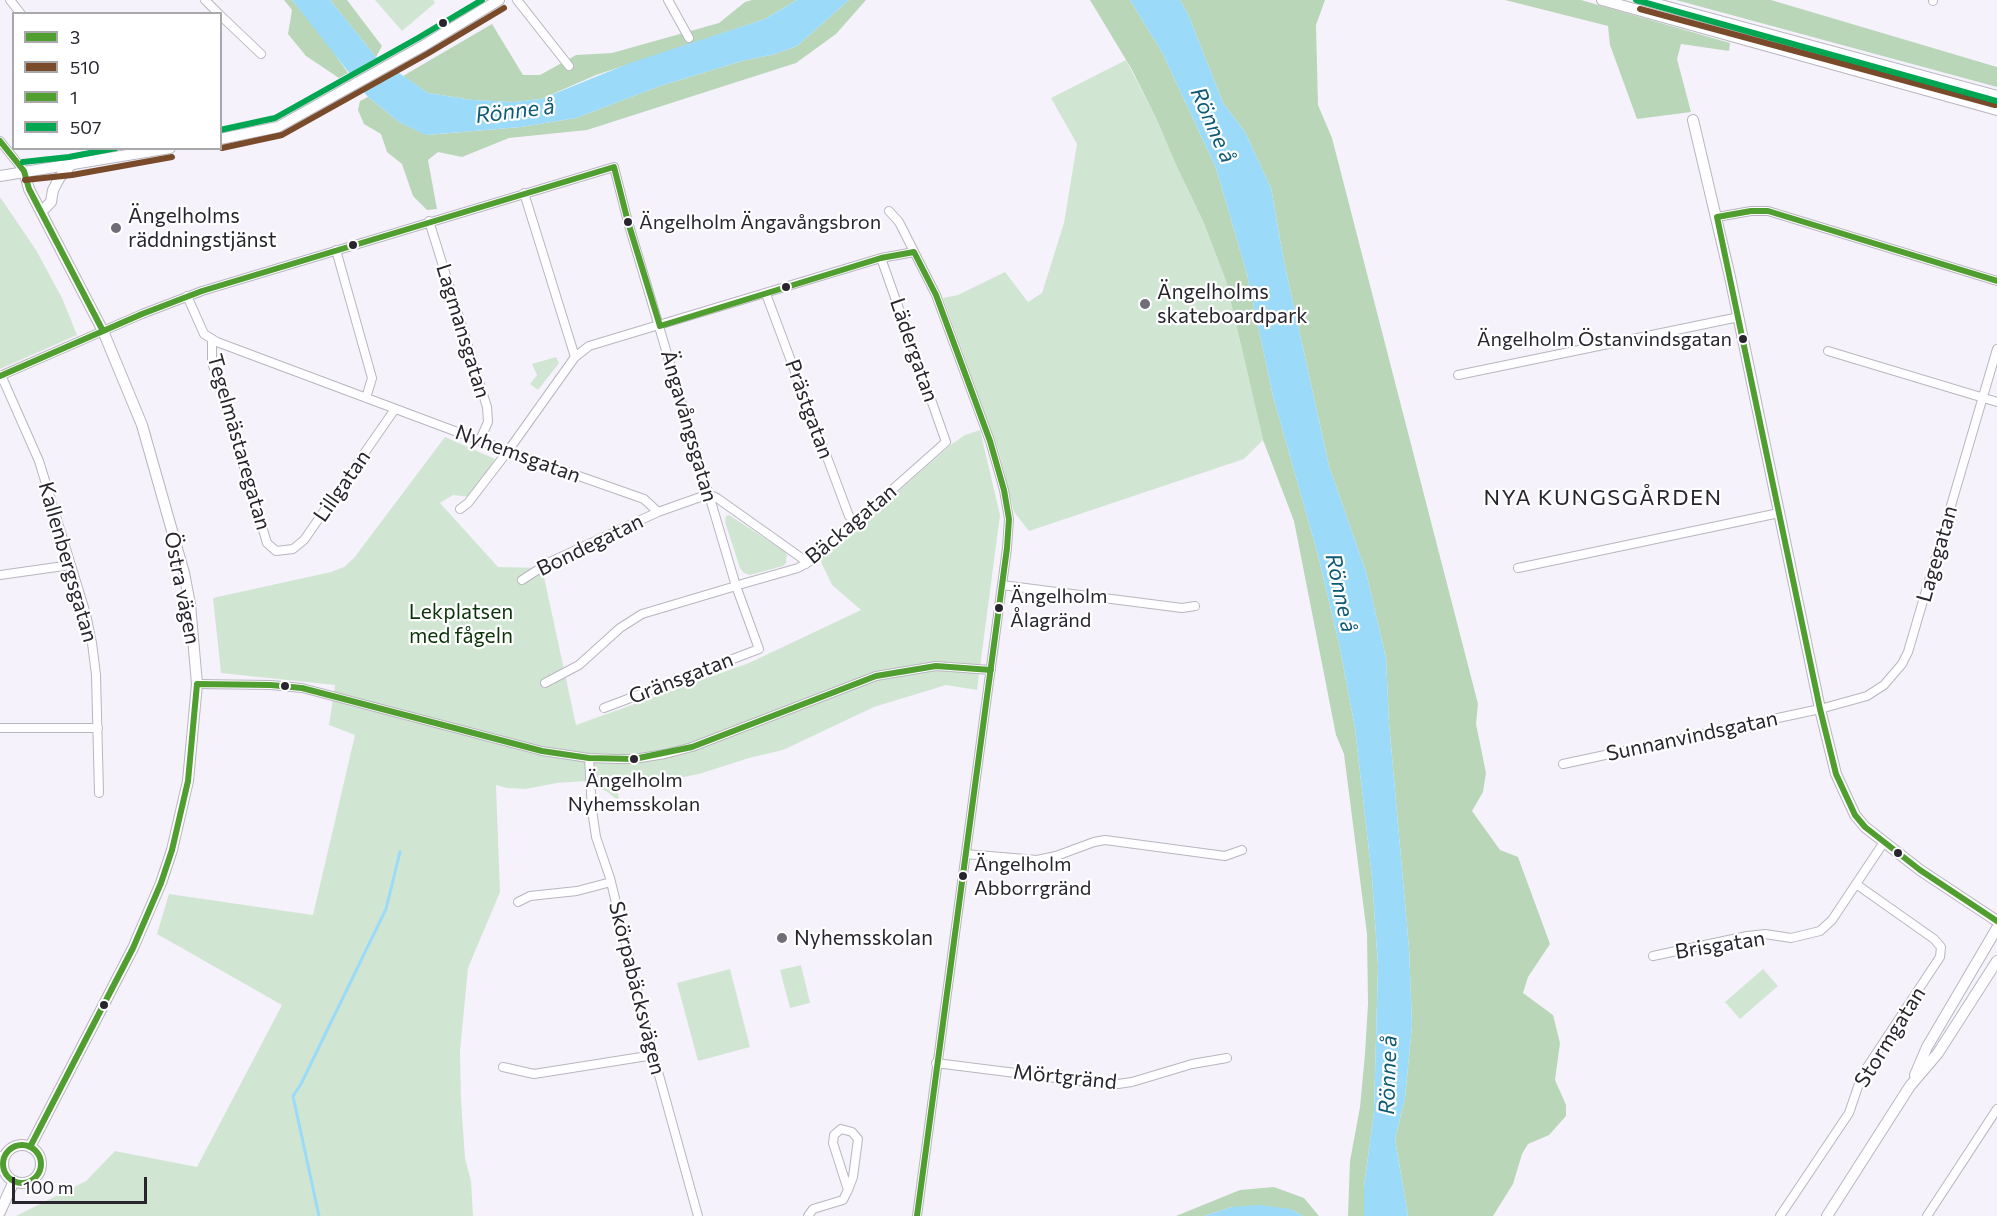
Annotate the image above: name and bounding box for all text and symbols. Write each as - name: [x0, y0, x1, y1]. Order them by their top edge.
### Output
- legend: [12, 12, 222, 150]
- unlabelled marker: [437, 17, 449, 29]
- text: 3: [70, 26, 80, 48]
- text: 510: [70, 56, 100, 78]
- water label: Rönne å: [1185, 83, 1241, 167]
- text: 1: [70, 86, 78, 108]
- water label: Rönne å: [474, 93, 556, 129]
- text: 507: [70, 116, 102, 138]
- place label: Ängelholms räddningstjänst: [128, 203, 277, 253]
- place label: Ängelholm Ängavångsbron: [639, 210, 881, 234]
- marker: Ängelholm Ängavångsbron: [622, 216, 634, 228]
- marker: Ängelholms räddningstjänst: [109, 221, 123, 235]
- unlabelled marker: [347, 239, 359, 251]
- street label: Lagmansgatan: [431, 261, 495, 401]
- place label: Ängelholms skateboardpark: [1157, 279, 1308, 329]
- unlabelled marker: [780, 281, 792, 293]
- street label: Lädergatan: [884, 295, 944, 405]
- marker: Ängelholms skateboardpark: [1138, 297, 1152, 311]
- place label: Ängelholm Östanvindsgatan: [1477, 327, 1732, 351]
- marker: Ängelholm Östanvindsgatan: [1737, 333, 1749, 345]
- street label: Ängavångsgatan: [655, 347, 723, 505]
- street label: Tegelmästaregatan: [202, 351, 276, 533]
- street label: Prästgatan: [779, 356, 839, 462]
- street label: Nyhemsgatan: [452, 420, 584, 488]
- street label: Lillgatan: [308, 445, 376, 527]
- street label: Kallenbergsgatan: [33, 479, 103, 645]
- street label: Bäckagatan: [800, 479, 902, 569]
- district label: NYA KUNGSGÅRDEN: [1483, 485, 1723, 511]
- street label: Lagegatan: [1911, 503, 1963, 605]
- street label: Bondegatan: [533, 508, 647, 582]
- street label: Östra vägen: [159, 530, 205, 646]
- water label: Rönne å: [1320, 551, 1362, 635]
- place label: Ängelholm Ålagränd: [1010, 584, 1107, 631]
- park label: Lekplatsen med fågeln: [409, 599, 513, 649]
- marker: Ängelholm Ålagränd: [993, 602, 1005, 614]
- street label: Gränsgatan: [625, 647, 737, 709]
- unlabelled marker: [279, 680, 291, 692]
- street label: Sunnanvindsgatan: [1604, 706, 1780, 766]
- marker: Ängelholm Nyhemsskolan: [628, 753, 640, 765]
- place label: Ängelholm Nyhemsskolan: [568, 768, 700, 815]
- unlabelled marker: [1892, 847, 1904, 859]
- place label: Ängelholm Abborrgränd: [974, 852, 1091, 899]
- marker: Ängelholm Abborrgränd: [957, 870, 969, 882]
- street label: Skörpabäcksvägen: [603, 899, 671, 1077]
- place label: Nyhemsskolan: [794, 925, 933, 951]
- street label: Brisgatan: [1673, 925, 1767, 965]
- marker: Nyhemsskolan: [775, 931, 789, 945]
- street label: Stormgatan: [1849, 982, 1931, 1092]
- unlabelled marker: [98, 999, 110, 1011]
- water label: Rönne å: [1373, 1035, 1403, 1115]
- street label: Mörtgränd: [1012, 1059, 1118, 1095]
- scale bar: [15, 1165, 150, 1203]
- text: 100 m: [23, 1176, 73, 1198]

